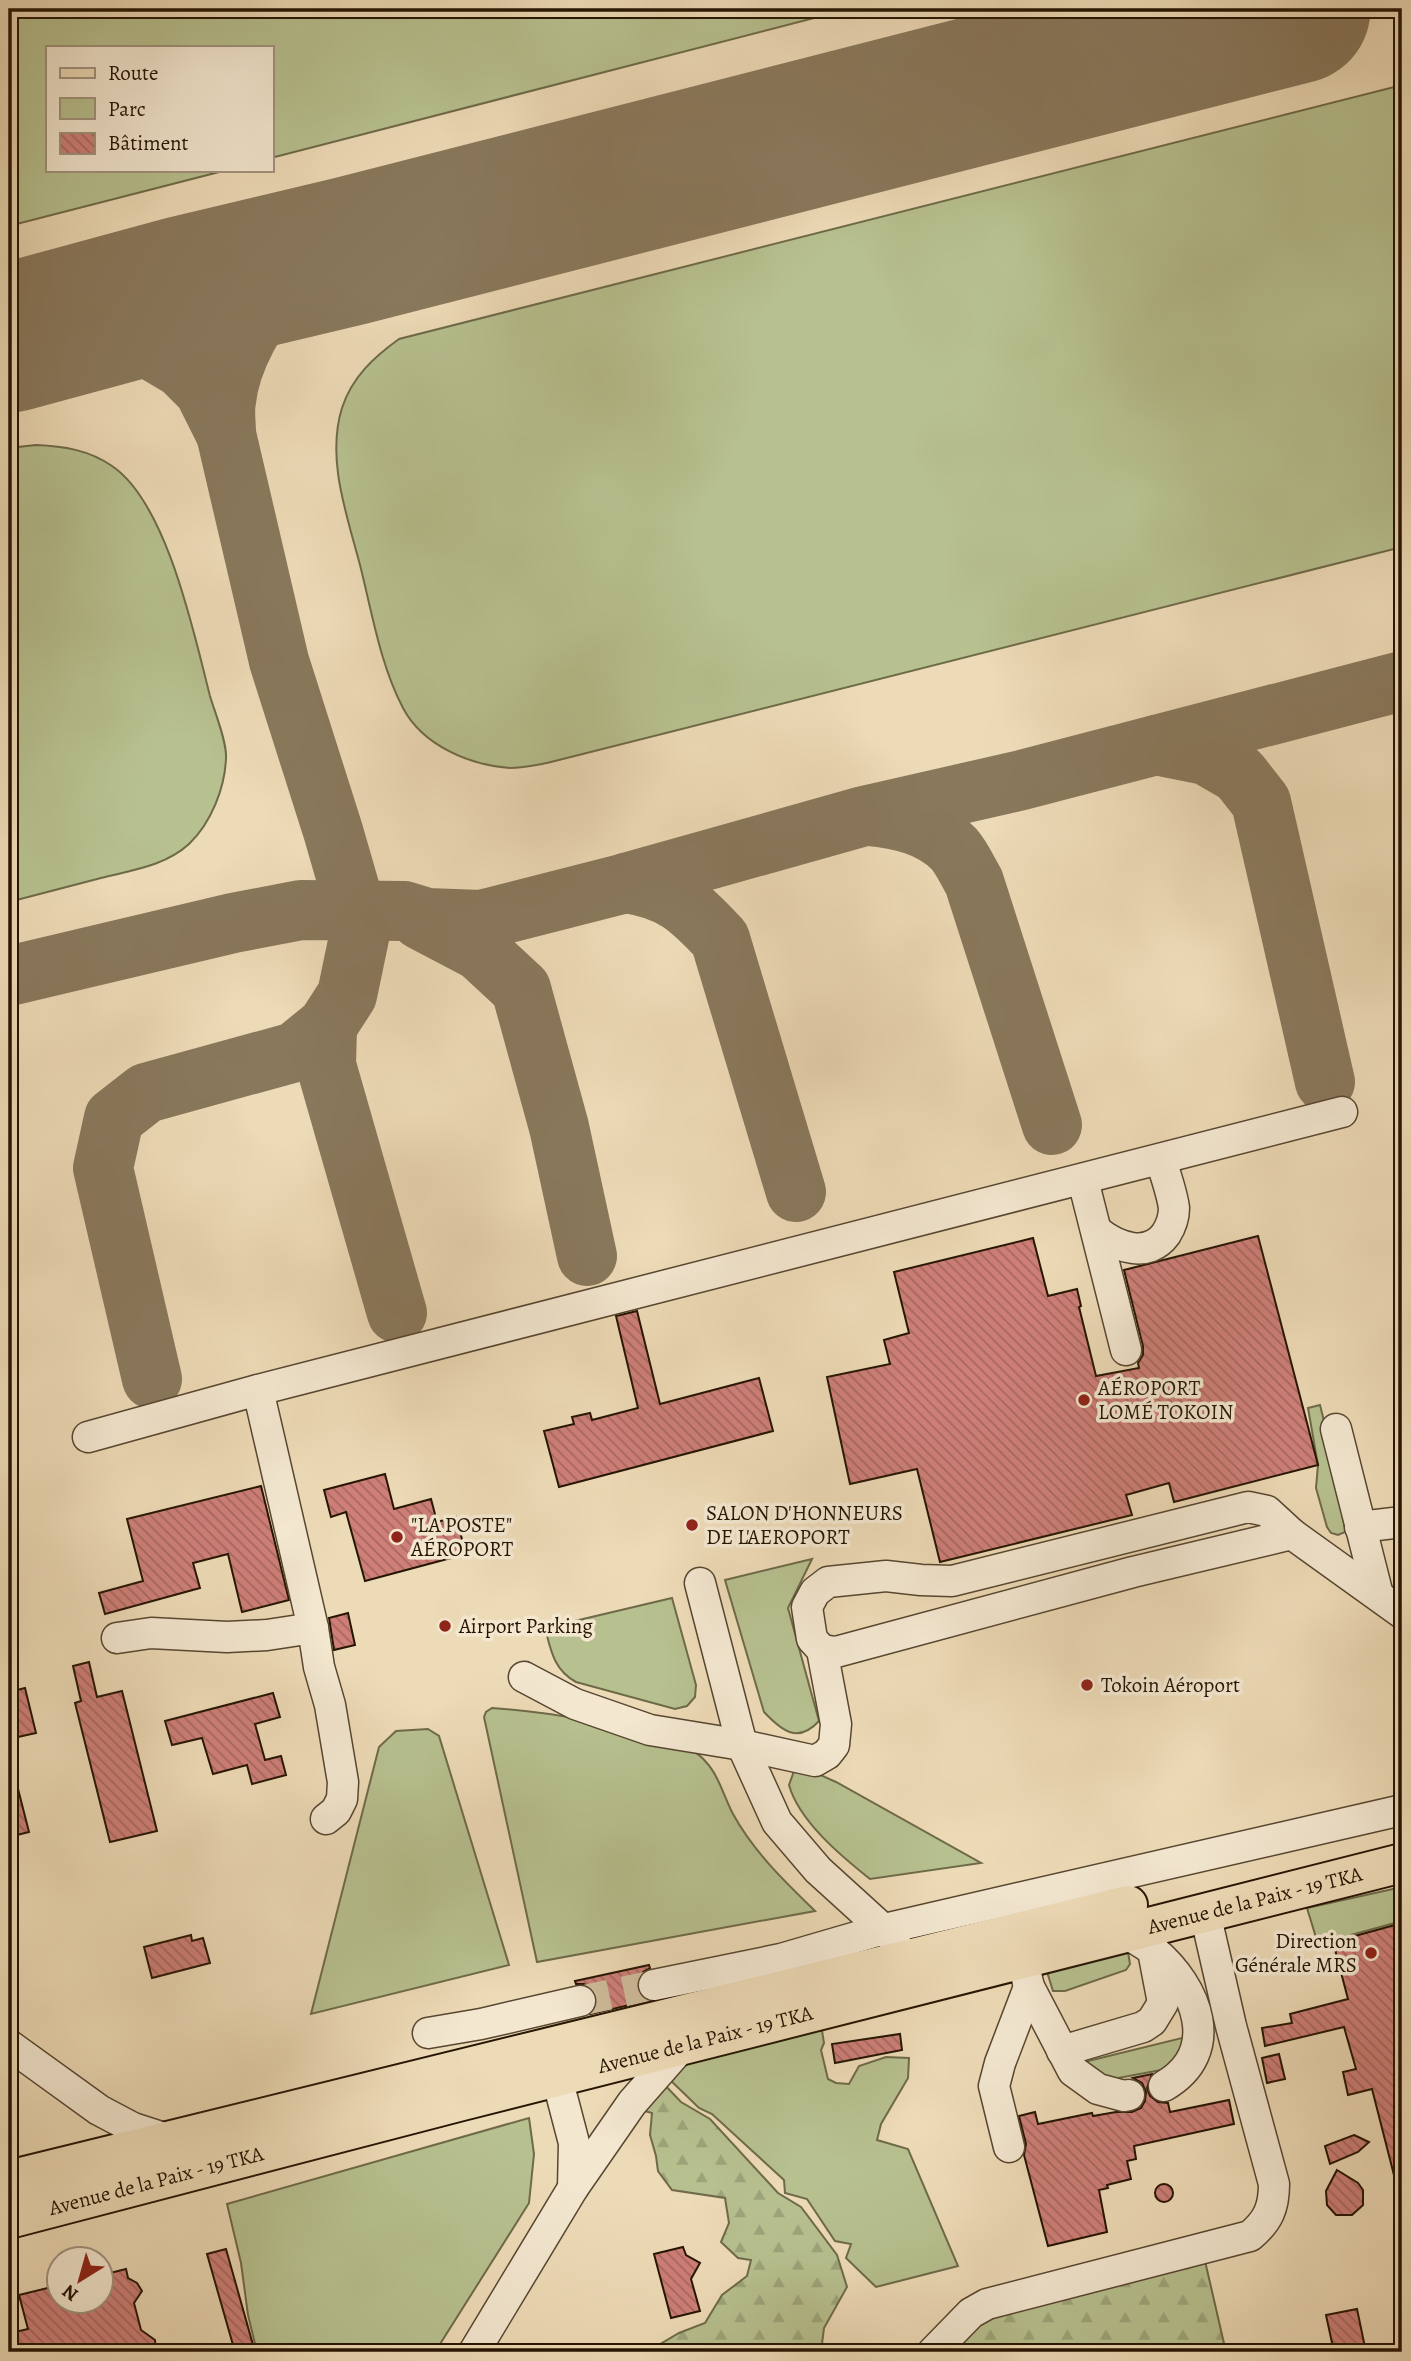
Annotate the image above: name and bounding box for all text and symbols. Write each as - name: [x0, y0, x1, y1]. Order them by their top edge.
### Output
- legend: [46, 46, 273, 172]
- text: Route: [108, 59, 158, 87]
- text: Parc: [108, 95, 146, 123]
- text: Bâtiment: [108, 129, 189, 157]
- place label: AÉROPORT LOMÉ TOKOIN: [1097, 1374, 1233, 1426]
- marker: AÉROPORT LOMÉ TOKOIN: [1076, 1392, 1092, 1408]
- place label: SALON D'HONNEURS DE L'AEROPORT: [706, 1499, 903, 1551]
- place label: "LA POSTE" AÉROPORT: [410, 1511, 514, 1563]
- marker: SALON D'HONNEURS DE L'AEROPORT: [684, 1517, 700, 1533]
- marker: "LA POSTE" AÉROPORT: [389, 1529, 405, 1545]
- place label: Airport Parking: [458, 1612, 593, 1640]
- marker: Airport Parking: [437, 1618, 453, 1634]
- place label: Tokoin Aéroport: [1101, 1671, 1240, 1699]
- marker: Tokoin Aéroport: [1079, 1677, 1095, 1693]
- street label: Avenue de la Paix - 19 TKA: [1144, 1859, 1366, 1941]
- place label: Direction Générale MRS: [1235, 1927, 1357, 1979]
- marker: Direction Générale MRS: [1363, 1945, 1379, 1961]
- street label: Avenue de la Paix - 19 TKA: [594, 1999, 816, 2080]
- street label: Avenue de la Paix - 19 TKA: [45, 2139, 267, 2222]
- north arrow: [46, 2246, 116, 2316]
- text: N: [57, 2278, 84, 2307]

